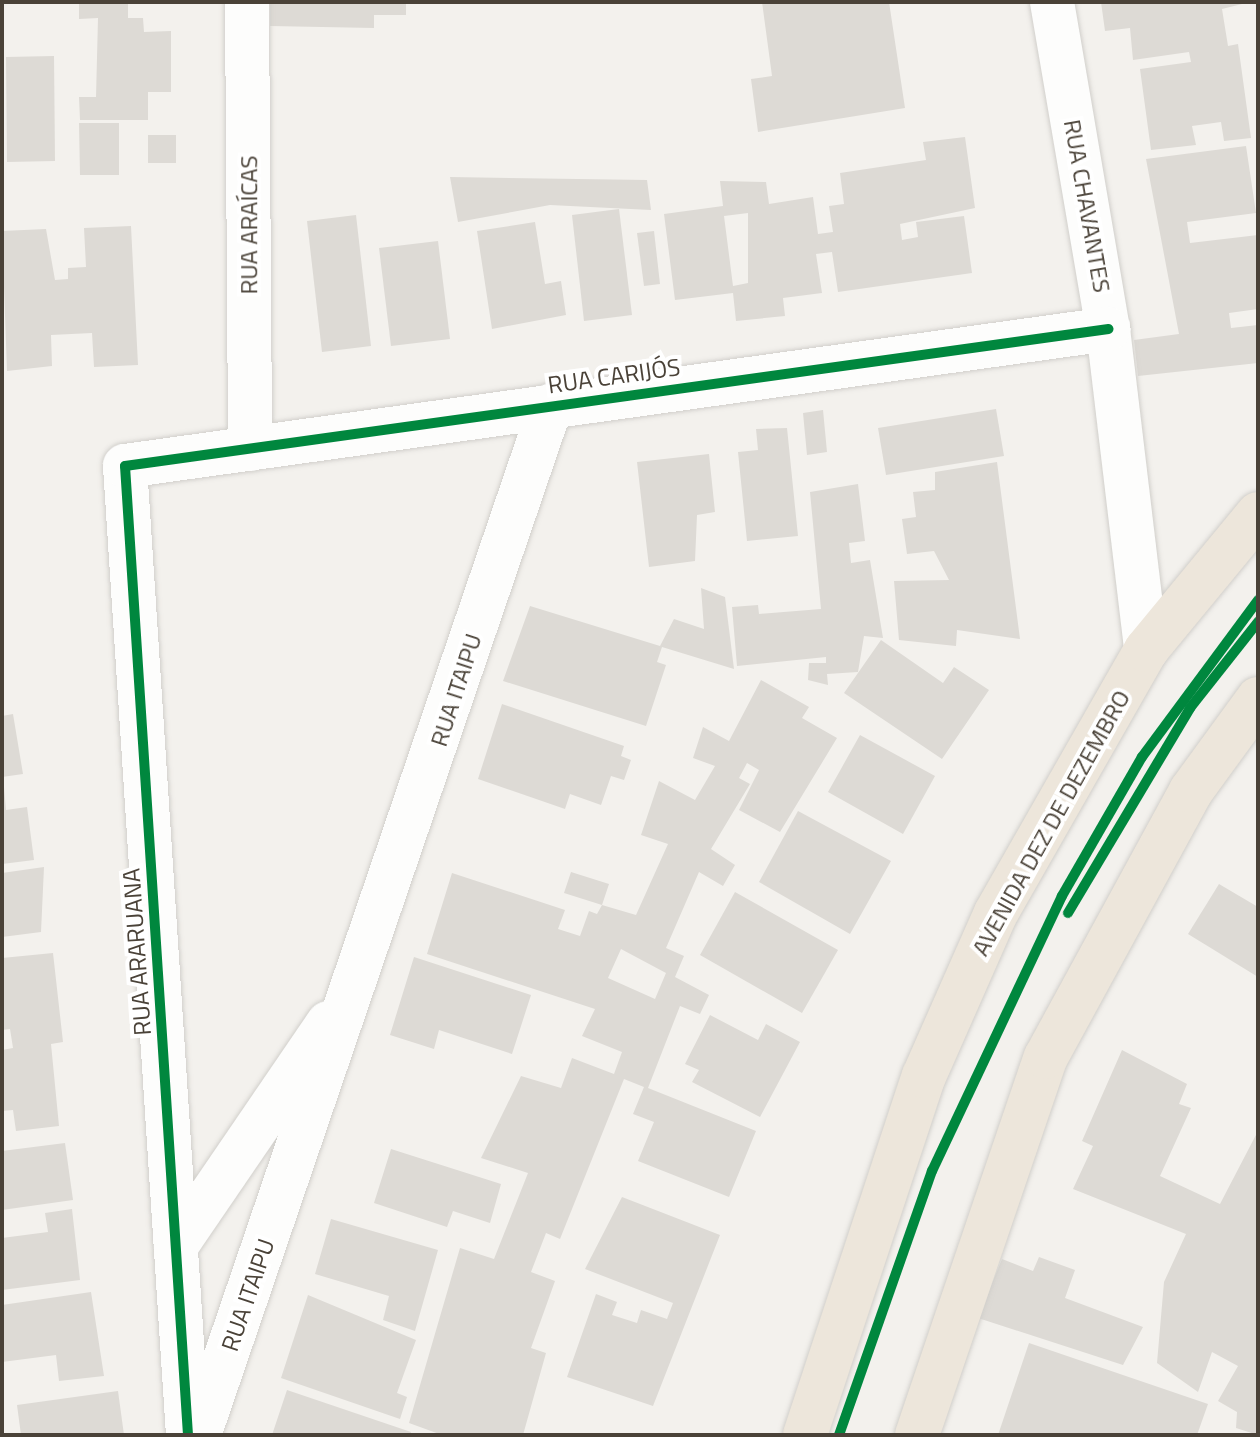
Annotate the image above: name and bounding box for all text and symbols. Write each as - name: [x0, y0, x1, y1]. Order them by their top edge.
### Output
- street label: RUA CHAVANTES: [1058, 117, 1116, 295]
- street label: RUA ARAÍCAS: [235, 156, 263, 294]
- street label: RUA CARIJÓS: [546, 352, 682, 400]
- street label: RUA ITAIPU: [424, 630, 488, 750]
- street label: AVENIDA DEZ DE DEZEMBRO: [966, 685, 1136, 961]
- street label: RUA ARARUANA: [117, 867, 157, 1037]
- street label: RUA ITAIPU: [215, 1235, 281, 1355]

